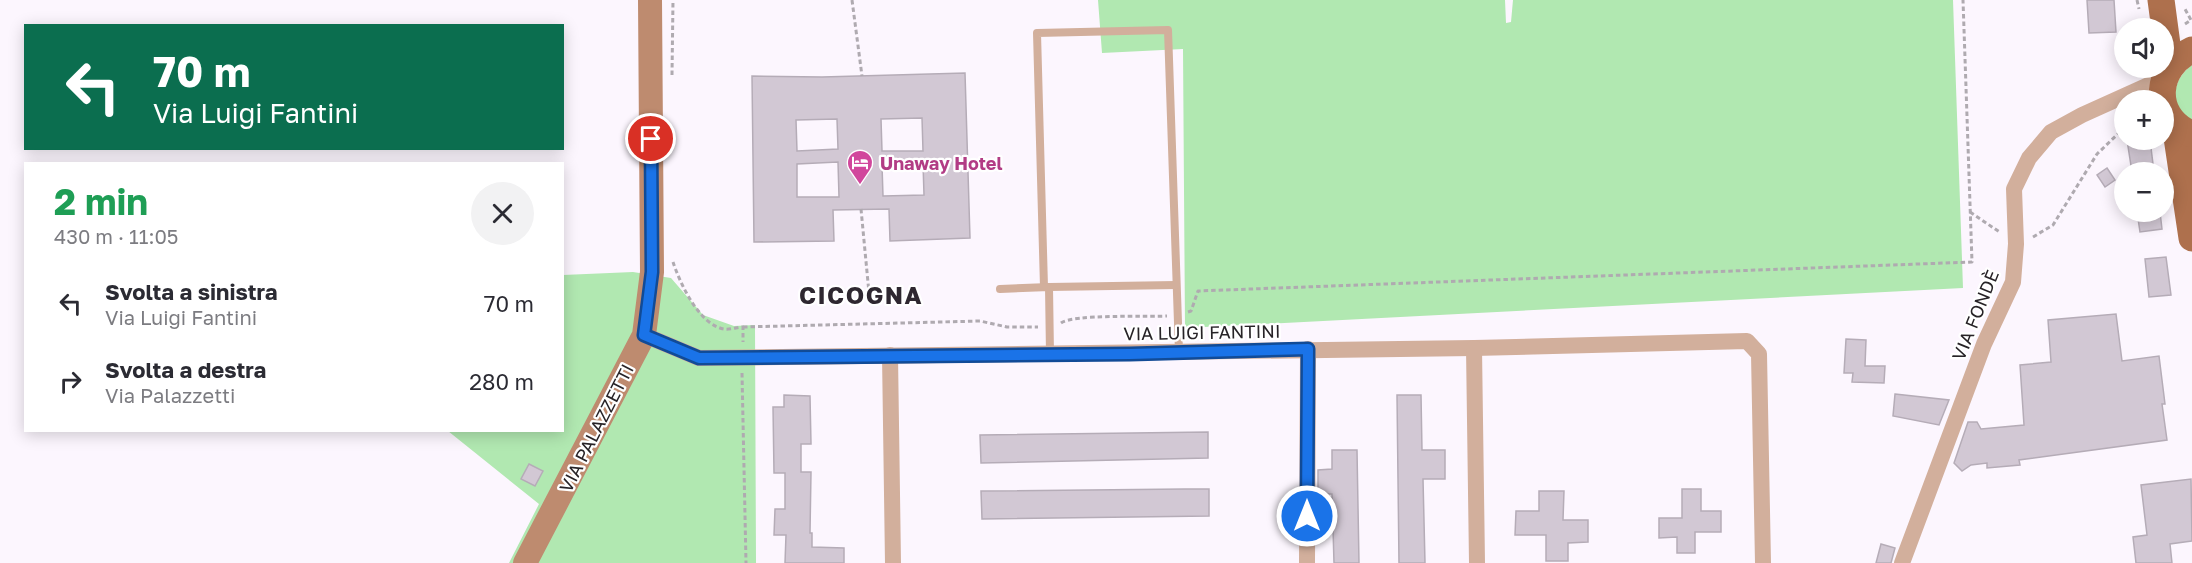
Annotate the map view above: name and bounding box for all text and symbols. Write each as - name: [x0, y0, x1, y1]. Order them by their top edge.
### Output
- map controls: [2114, 18, 2174, 222]
- button: sound: [2114, 18, 2174, 78]
- text: 70 m: [153, 46, 250, 96]
- icon: left: [54, 48, 132, 126]
- button: +: [2114, 90, 2174, 150]
- text: Via Luigi Fantini: [153, 97, 358, 129]
- pin: [625, 113, 676, 164]
- icon: arrive: [634, 122, 667, 155]
- hotel icon: Unaway Hotel: [845, 148, 875, 186]
- place label: Unaway Hotel: [880, 152, 1002, 174]
- button: −: [2114, 162, 2174, 222]
- text: 2 min: [54, 180, 148, 223]
- button: close: [471, 182, 534, 245]
- text: 430 m · 11:05: [54, 224, 178, 248]
- street label: VIA FONDÈ: [1947, 267, 2003, 363]
- text: Svolta a sinistra: [105, 278, 277, 305]
- district label: CICOGNA: [799, 280, 923, 309]
- icon: left: [54, 287, 87, 320]
- text: 70 m: [484, 290, 534, 317]
- text: Via Luigi Fantini: [105, 305, 257, 329]
- street label: VIA LUIGI FANTINI: [1123, 320, 1281, 344]
- text: Svolta a destra: [105, 356, 266, 383]
- street label: VIA PALAZZETTI: [554, 360, 638, 496]
- icon: right: [54, 365, 87, 398]
- text: 280 m: [469, 368, 534, 395]
- text: Via Palazzetti: [105, 383, 235, 407]
- position arrow: [1275, 484, 1339, 548]

